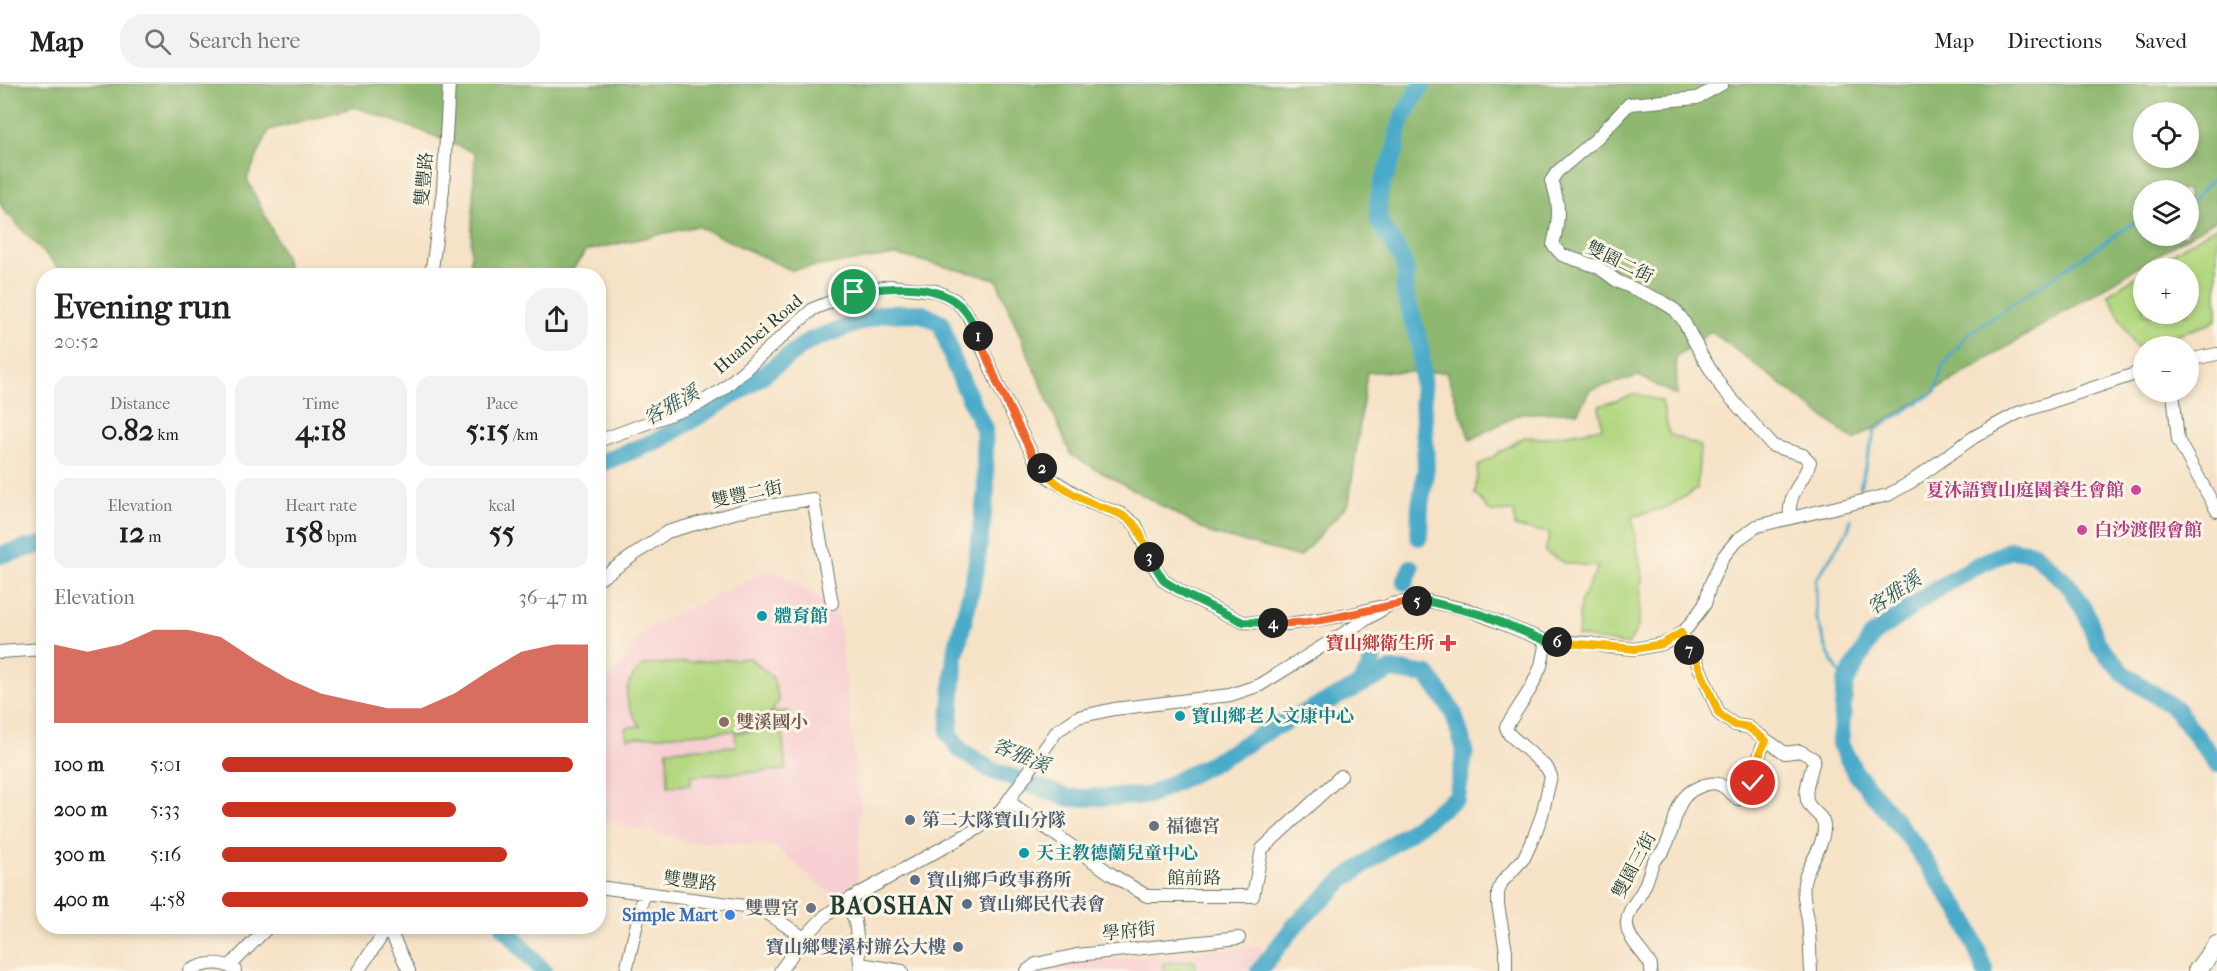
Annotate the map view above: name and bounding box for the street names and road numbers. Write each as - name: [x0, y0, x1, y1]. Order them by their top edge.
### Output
- street label: 雙豐路: [412, 151, 437, 207]
- street label: 雙園二街: [1583, 237, 1657, 288]
- street label: Huanbei Road: [710, 290, 807, 379]
- street label: 雙豐二街: [710, 477, 785, 512]
- street label: 雙園三街: [1608, 829, 1661, 902]
- street label: 雙豐路: [662, 868, 718, 895]
- street label: 館前路: [1167, 868, 1221, 889]
- street label: 學府街: [1101, 918, 1157, 945]

